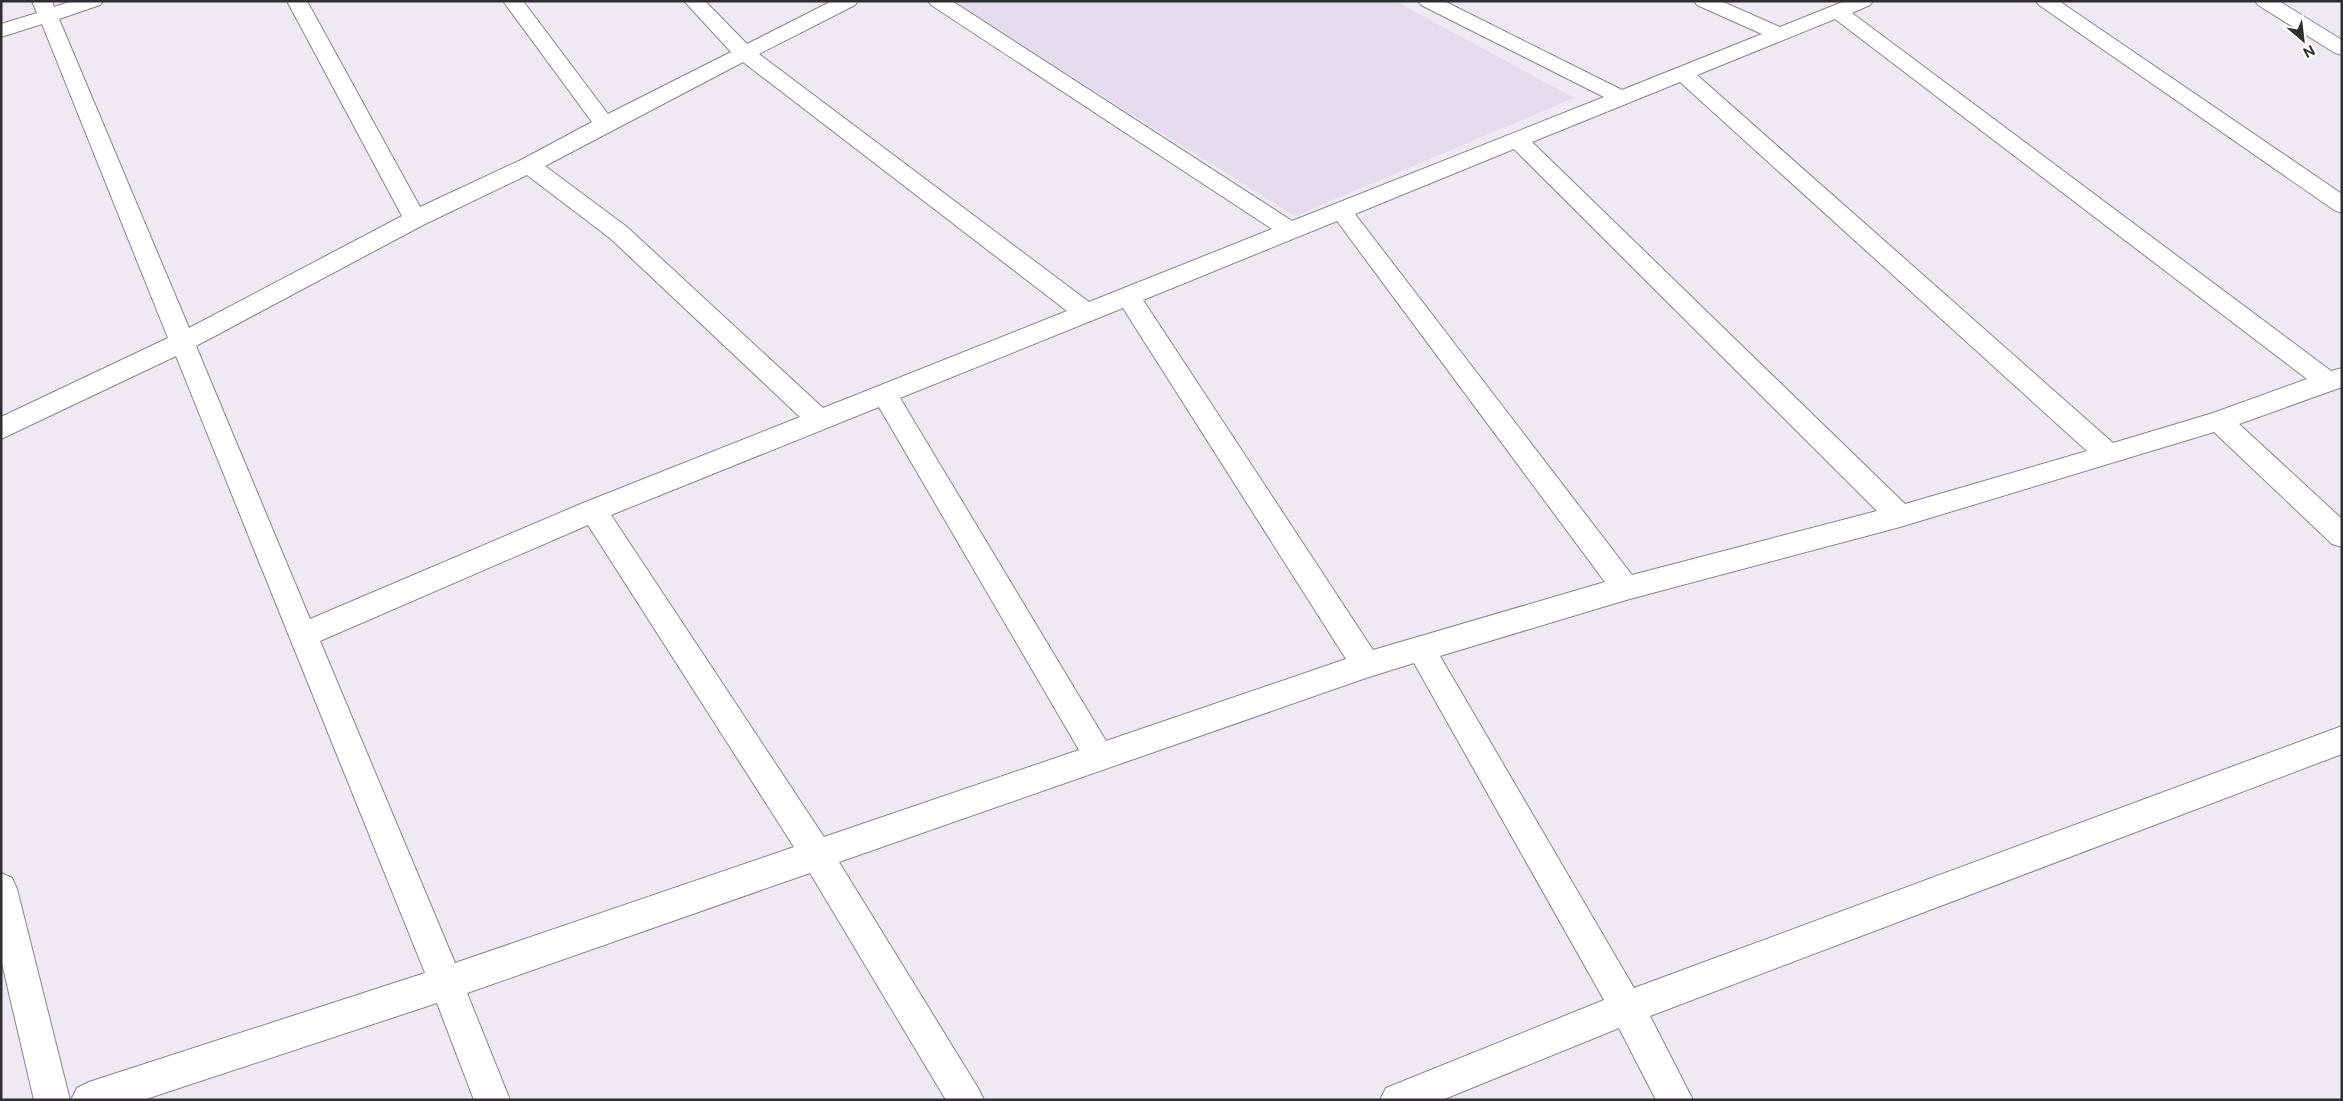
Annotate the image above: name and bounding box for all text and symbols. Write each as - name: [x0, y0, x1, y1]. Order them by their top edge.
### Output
- north arrow: [2278, 15, 2328, 65]
- text: N: [2301, 42, 2318, 61]

